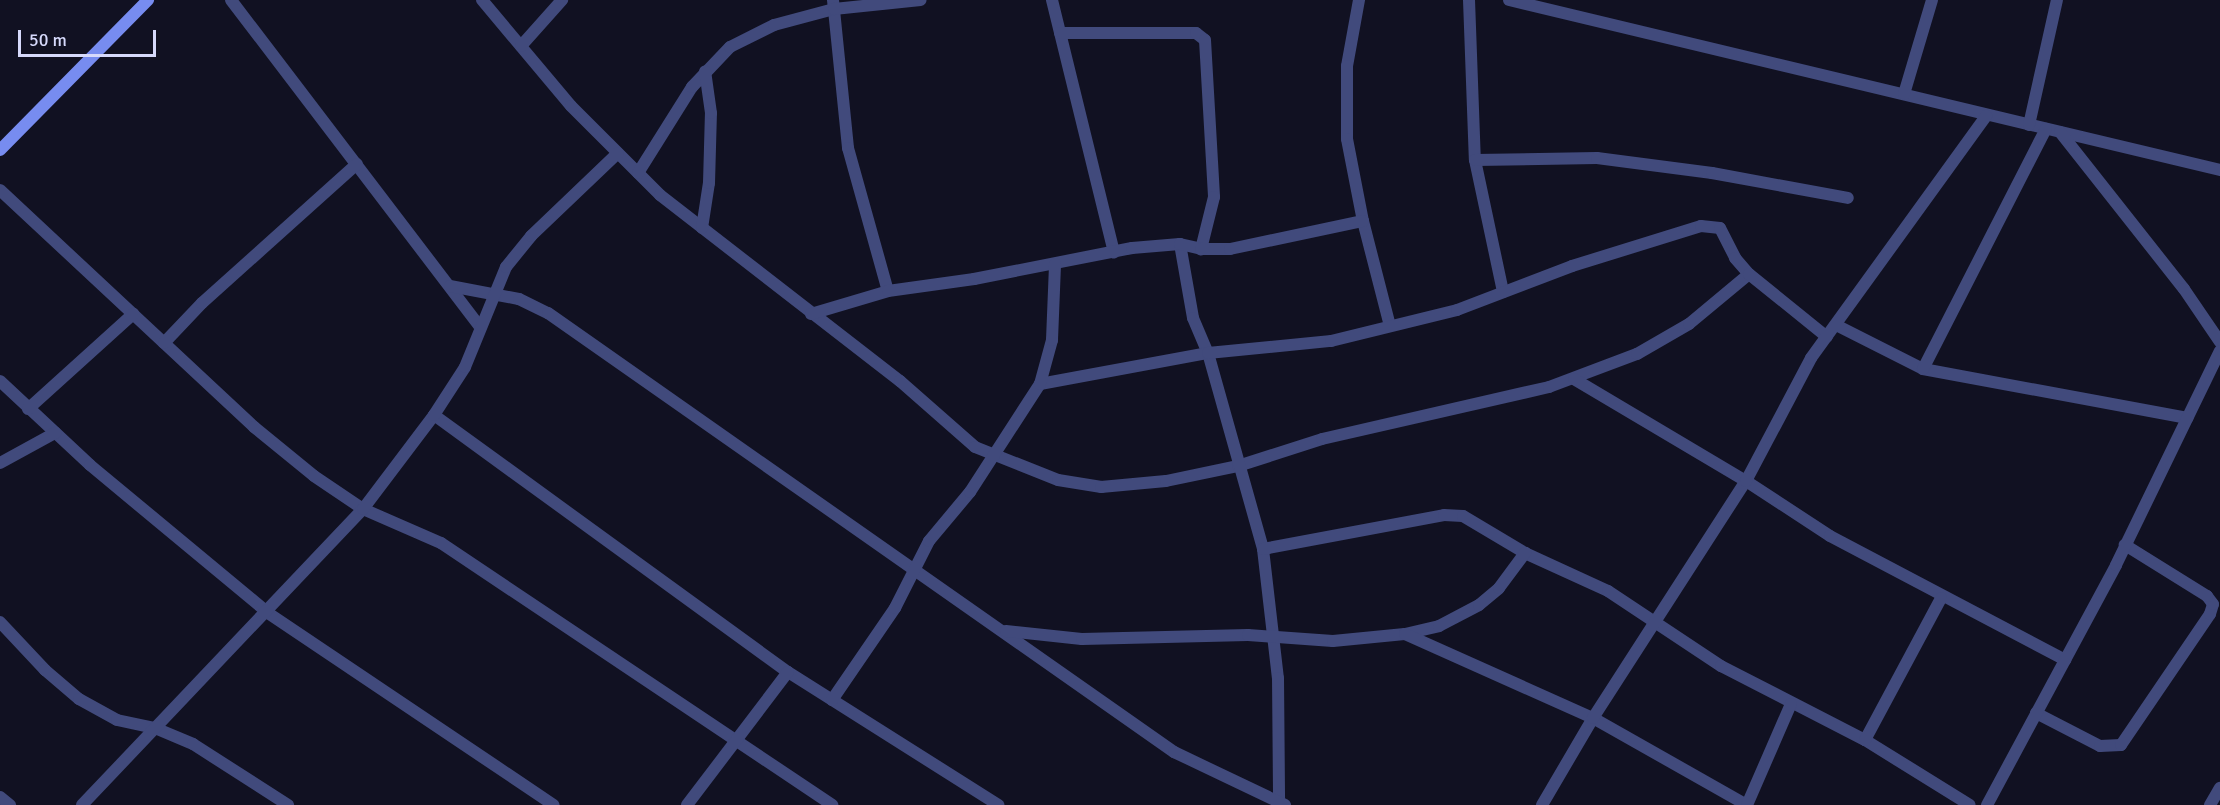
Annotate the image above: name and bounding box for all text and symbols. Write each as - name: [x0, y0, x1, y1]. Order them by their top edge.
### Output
- scale bar: [21, 18, 159, 56]
- text: 50 m: [29, 29, 67, 51]

